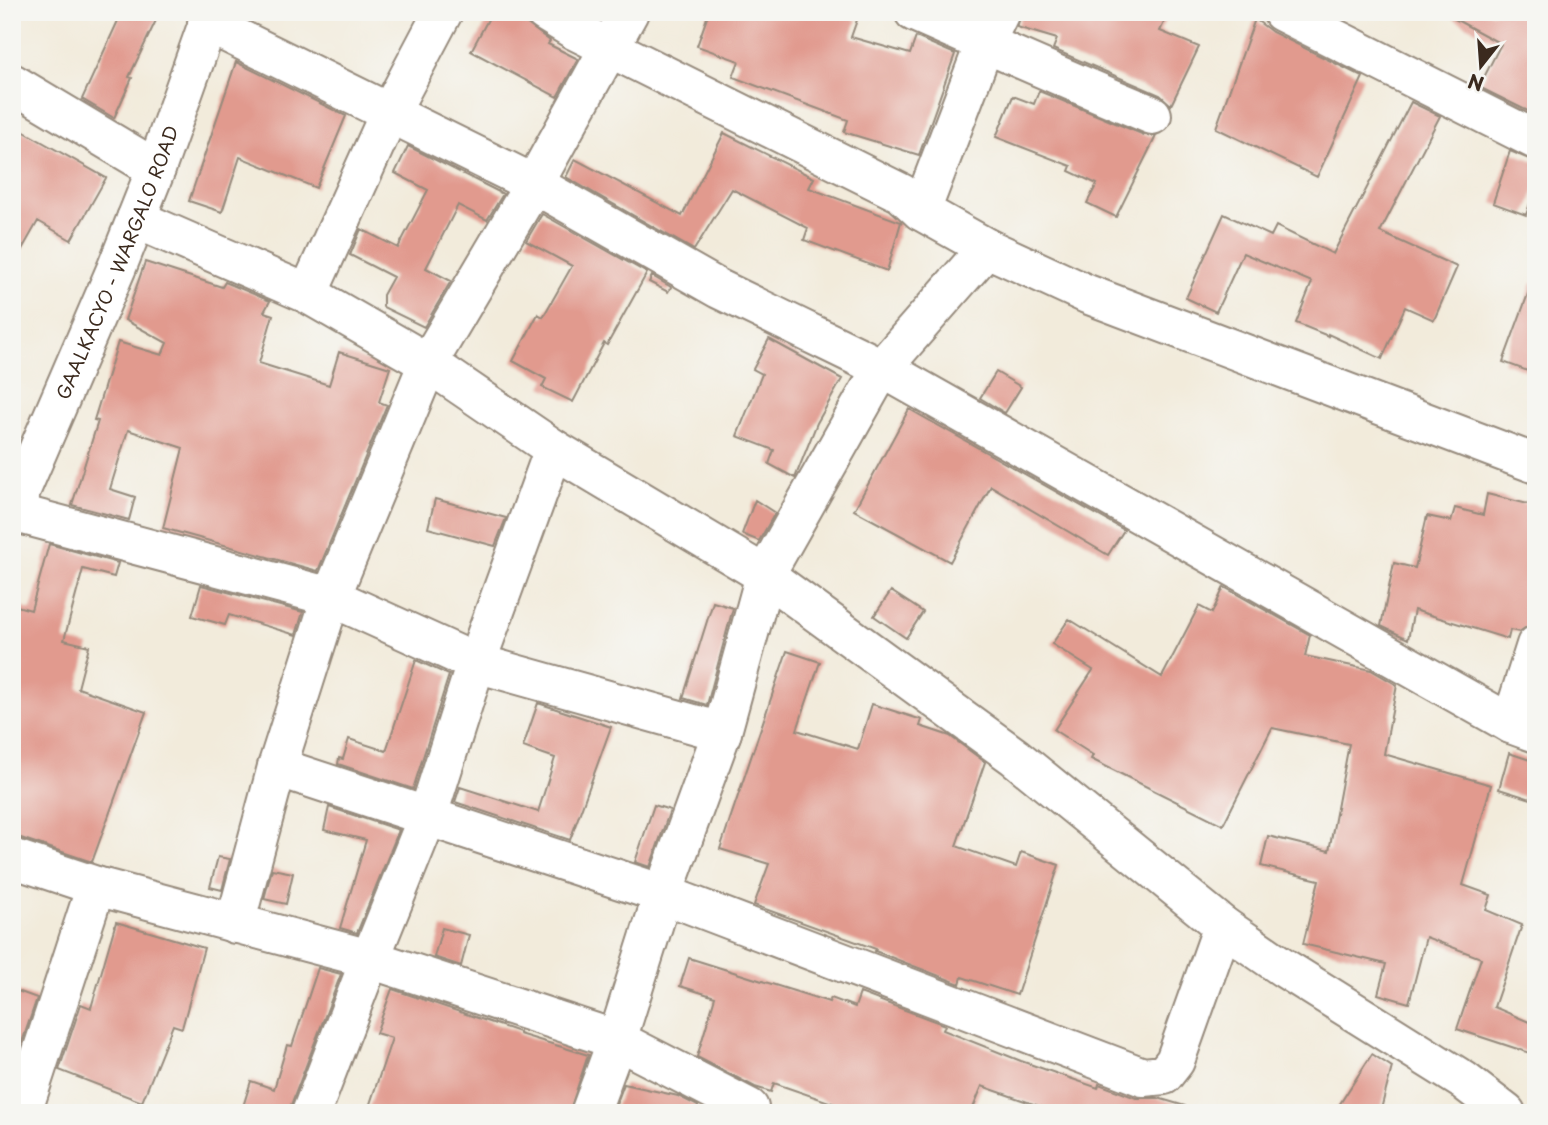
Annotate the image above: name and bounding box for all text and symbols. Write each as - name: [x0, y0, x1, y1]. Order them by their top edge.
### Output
- north arrow: [1446, 32, 1516, 102]
- text: N: [1464, 68, 1487, 99]
- street label: GAALKACYO - WARGALO ROAD: [48, 121, 184, 403]

